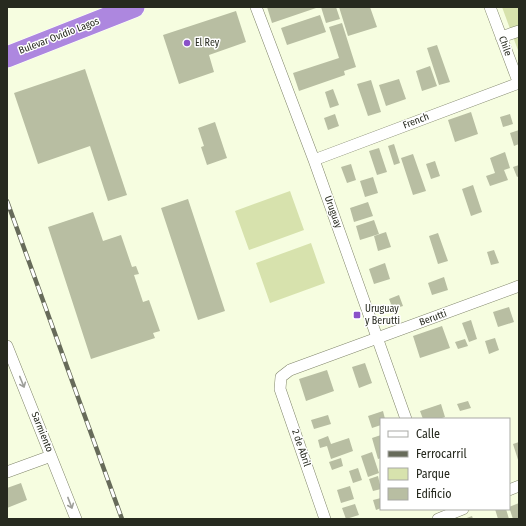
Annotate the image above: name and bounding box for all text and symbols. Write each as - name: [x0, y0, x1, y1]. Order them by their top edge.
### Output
- street label: Bulevar Ovidio Lagos: [17, 15, 101, 57]
- street label: Chile: [496, 34, 514, 58]
- place label: El Rey: [195, 37, 220, 49]
- marker: El Rey: [182, 38, 192, 48]
- street label: French: [401, 111, 431, 131]
- street label: Uruguay: [322, 194, 345, 230]
- place label: Uruguay y Berutti: [365, 303, 400, 327]
- street label: Berutti: [418, 308, 448, 328]
- marker: Uruguay y Berutti: [352, 310, 362, 320]
- one-way arrow: [18, 376, 26, 388]
- street label: Sarmiento: [29, 410, 55, 454]
- legend: [380, 418, 510, 510]
- text: Calle: [416, 427, 440, 441]
- street label: 2 de Abril: [289, 428, 313, 469]
- text: Ferrocarril: [416, 447, 467, 461]
- text: Parque: [416, 467, 450, 481]
- text: Edificio: [416, 487, 452, 501]
- one-way arrow: [66, 497, 74, 509]

